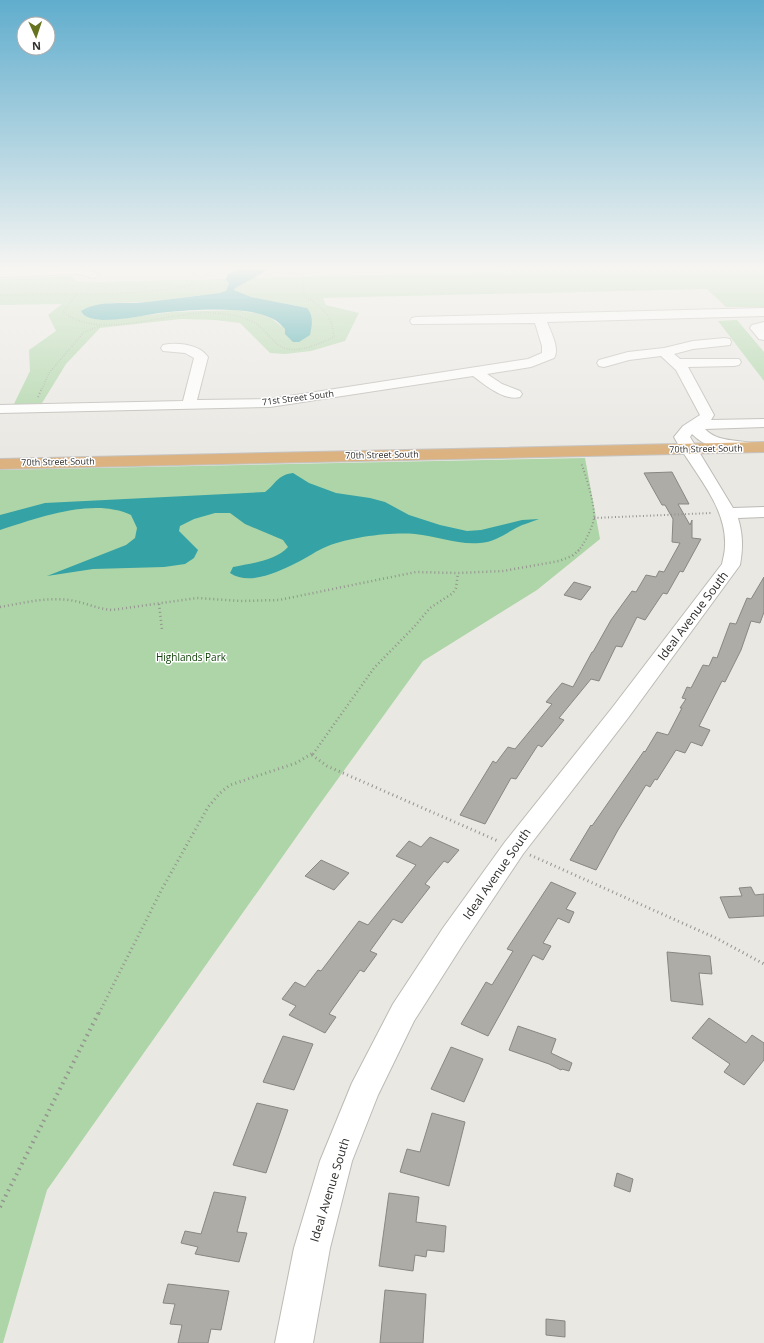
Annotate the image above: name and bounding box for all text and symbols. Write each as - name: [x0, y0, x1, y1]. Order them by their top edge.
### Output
- north arrow: [16, 16, 56, 56]
- text: N: [32, 39, 41, 54]
- street label: 71st Street South: [261, 387, 335, 408]
- street label: 70th Street South: [669, 441, 743, 456]
- street label: 70th Street South: [345, 447, 419, 462]
- street label: 70th Street South: [21, 454, 95, 469]
- street label: Ideal Avenue South: [653, 567, 732, 664]
- park label: Highlands Park: [156, 650, 227, 664]
- street label: Ideal Avenue South: [459, 825, 535, 923]
- street label: Ideal Avenue South: [306, 1136, 353, 1244]

